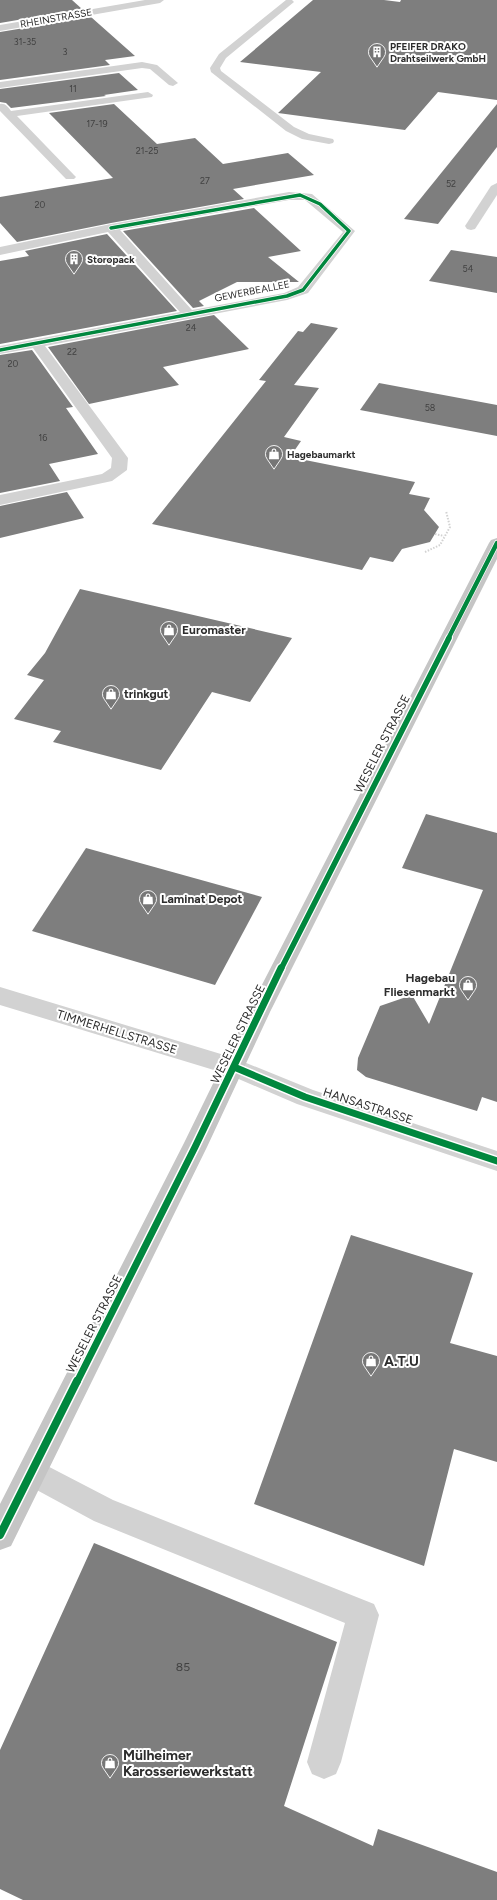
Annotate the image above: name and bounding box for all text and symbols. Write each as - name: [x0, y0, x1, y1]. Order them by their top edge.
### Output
- street label: RHEINSTRASSE: [19, 5, 93, 31]
- house number: 31-35: [14, 36, 36, 47]
- place label: PFEIFER DRAKO Drahtseilwerk GmbH: [390, 40, 486, 65]
- building icon: PFEIFER DRAKO Drahtseilwerk GmbH: [367, 42, 387, 67]
- house number: 3: [63, 46, 68, 57]
- house number: 11: [69, 83, 77, 94]
- house number: 17-19: [86, 118, 108, 129]
- house number: 21-25: [136, 145, 158, 156]
- house number: 27: [200, 175, 210, 186]
- house number: 52: [446, 178, 456, 189]
- house number: 20: [35, 199, 46, 210]
- building icon: Storopack: [64, 249, 84, 274]
- place label: Storopack: [87, 253, 135, 266]
- house number: 54: [463, 263, 474, 274]
- street label: GEWERBEALLEE: [213, 277, 291, 305]
- house number: 24: [186, 322, 197, 333]
- house number: 22: [67, 346, 77, 357]
- house number: 20: [8, 358, 19, 369]
- house number: 58: [425, 402, 436, 413]
- house number: 16: [39, 432, 47, 443]
- shop icon: Hagebaumarkt: [264, 444, 284, 469]
- place label: Hagebaumarkt: [287, 448, 356, 461]
- shop icon: Euromaster: [159, 620, 179, 645]
- place label: Euromaster: [182, 623, 246, 637]
- shop icon: trinkgut: [101, 684, 121, 709]
- place label: trinkgut: [124, 687, 169, 701]
- street label: WESELER STRASSE: [351, 693, 413, 795]
- shop icon: Laminat Depot: [138, 889, 158, 914]
- place label: Laminat Depot: [161, 892, 243, 906]
- place label: Hagebau Fliesenmarkt: [384, 971, 455, 999]
- shop icon: Hagebau Fliesenmarkt: [458, 975, 478, 1000]
- street label: WESELER STRASSE: [208, 982, 268, 1086]
- street label: TIMMERHELLSTRASSE: [55, 1007, 179, 1057]
- street label: HANSASTRASSE: [321, 1085, 415, 1127]
- street label: WESELER STRASSE: [63, 1273, 125, 1375]
- shop icon: A.T.U: [361, 1351, 381, 1376]
- place label: A.T.U: [384, 1353, 419, 1370]
- house number: 85: [176, 1660, 190, 1674]
- place label: Mülheimer Karosseriewerkstatt: [123, 1747, 253, 1780]
- shop icon: Mülheimer Karosseriewerkstatt: [100, 1753, 120, 1778]

